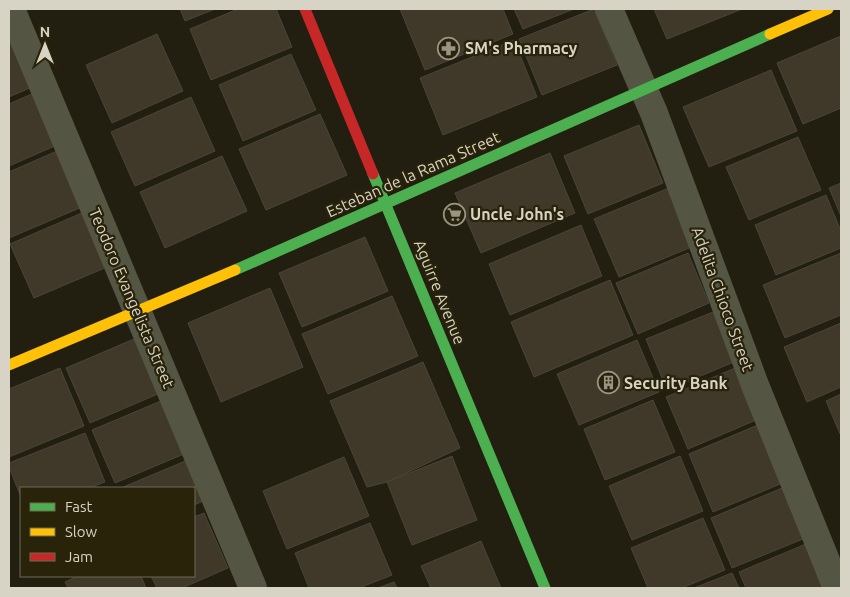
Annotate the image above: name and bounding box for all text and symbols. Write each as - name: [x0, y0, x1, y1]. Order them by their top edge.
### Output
- north arrow: [20, 20, 70, 70]
- text: N: [40, 24, 50, 40]
- pharmacy icon: SM's Pharmacy: [437, 36, 461, 60]
- place label: SM's Pharmacy: [465, 39, 578, 57]
- street label: Esteban de la Rama Street: [324, 127, 503, 220]
- supermarket icon: Uncle John's: [442, 202, 466, 226]
- street label: Teodoro Evangelista Street: [86, 205, 178, 391]
- place label: Uncle John's: [470, 205, 564, 223]
- street label: Adelita Chioco Street: [689, 224, 758, 374]
- street label: Aguirre Avenue: [411, 237, 469, 347]
- building icon: Security Bank: [596, 371, 620, 395]
- place label: Security Bank: [624, 374, 728, 392]
- legend: [20, 487, 195, 577]
- text: Fast: [65, 498, 93, 515]
- text: Slow: [65, 523, 98, 540]
- text: Jam: [65, 548, 93, 565]

